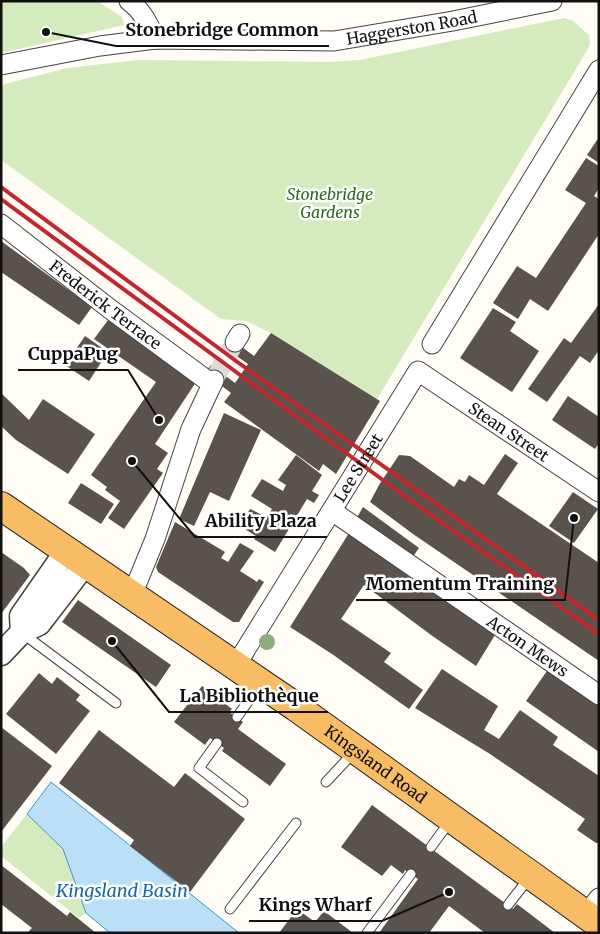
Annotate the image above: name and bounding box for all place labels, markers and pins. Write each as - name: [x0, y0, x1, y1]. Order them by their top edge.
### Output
- callout: Stonebridge Common: [116, 13, 329, 46]
- callout: CuppaPug: [18, 337, 128, 370]
- callout: Ability Plaza: [195, 504, 327, 537]
- callout: Momentum Training: [356, 567, 565, 600]
- callout: La Bibliothèque: [169, 679, 328, 712]
- callout: Kings Wharf: [249, 888, 382, 921]

